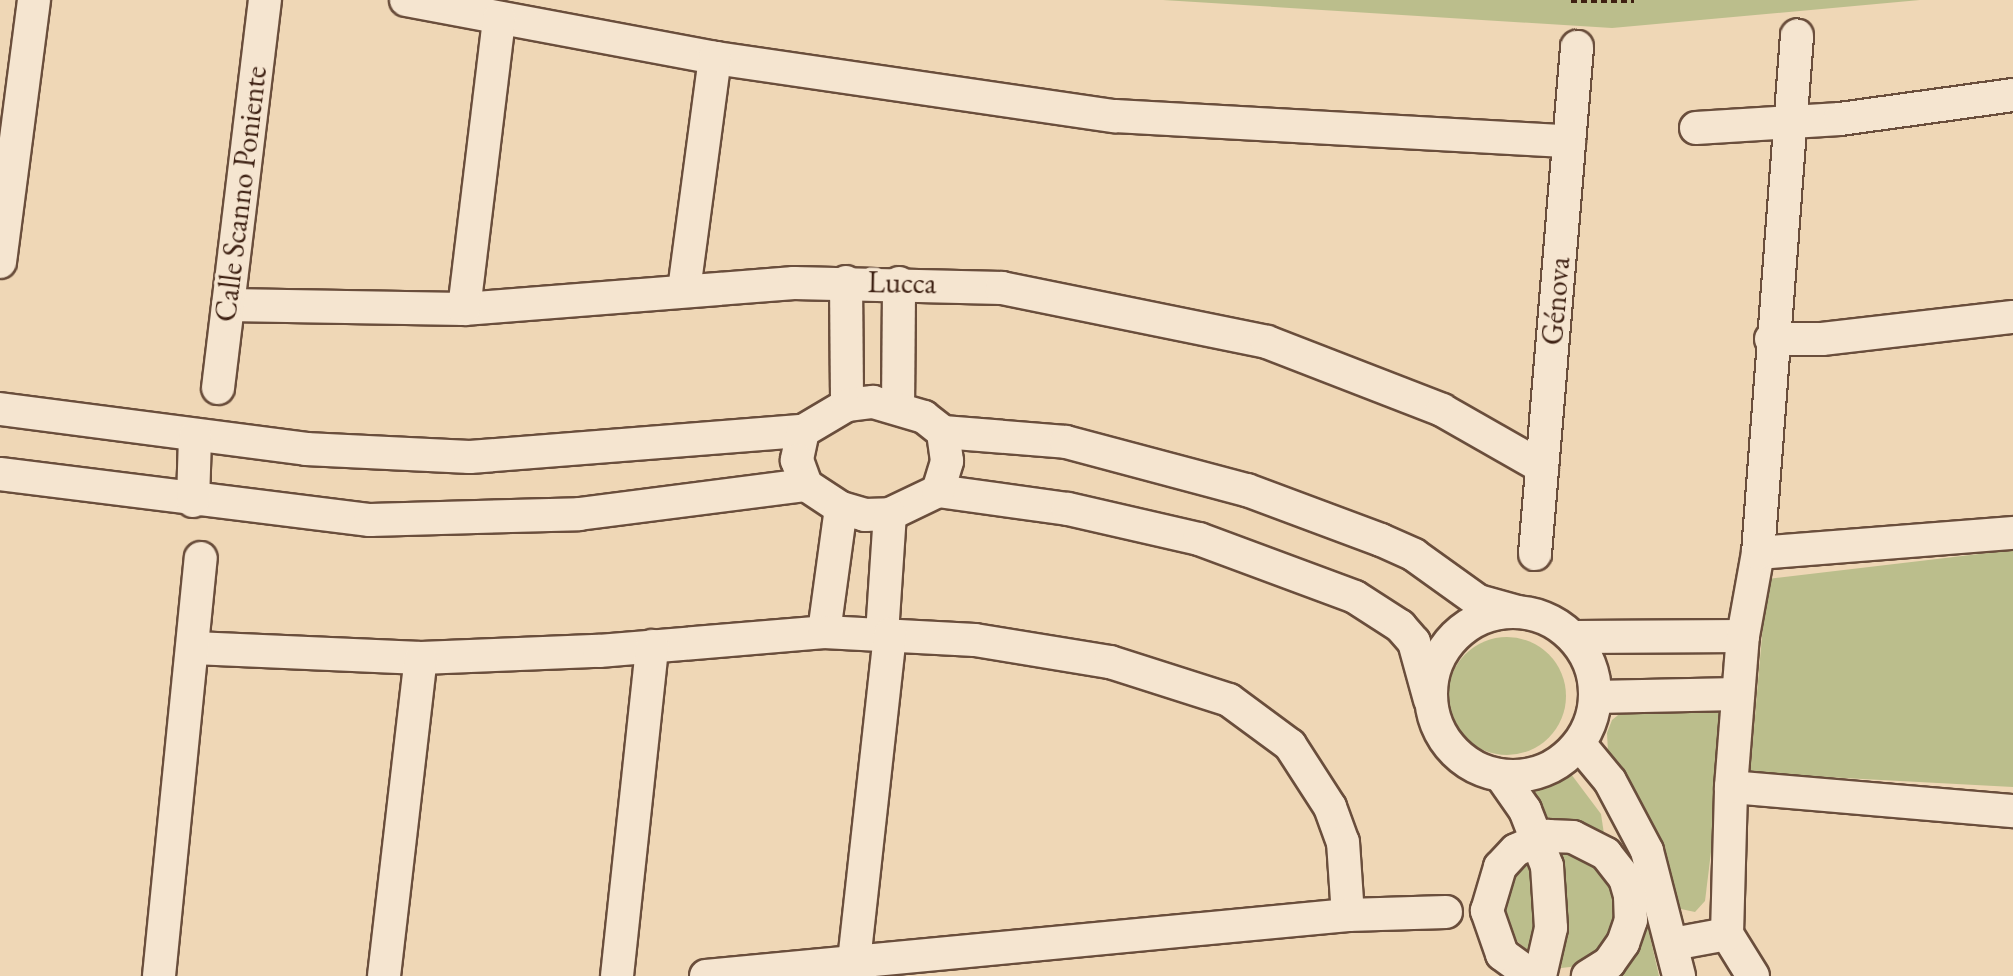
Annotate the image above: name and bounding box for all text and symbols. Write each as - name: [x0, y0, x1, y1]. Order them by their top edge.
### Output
- street label: Calle Scanno Poniente: [207, 64, 275, 324]
- street label: Génova: [1534, 255, 1578, 347]
- street label: Lucca: [867, 264, 937, 302]

